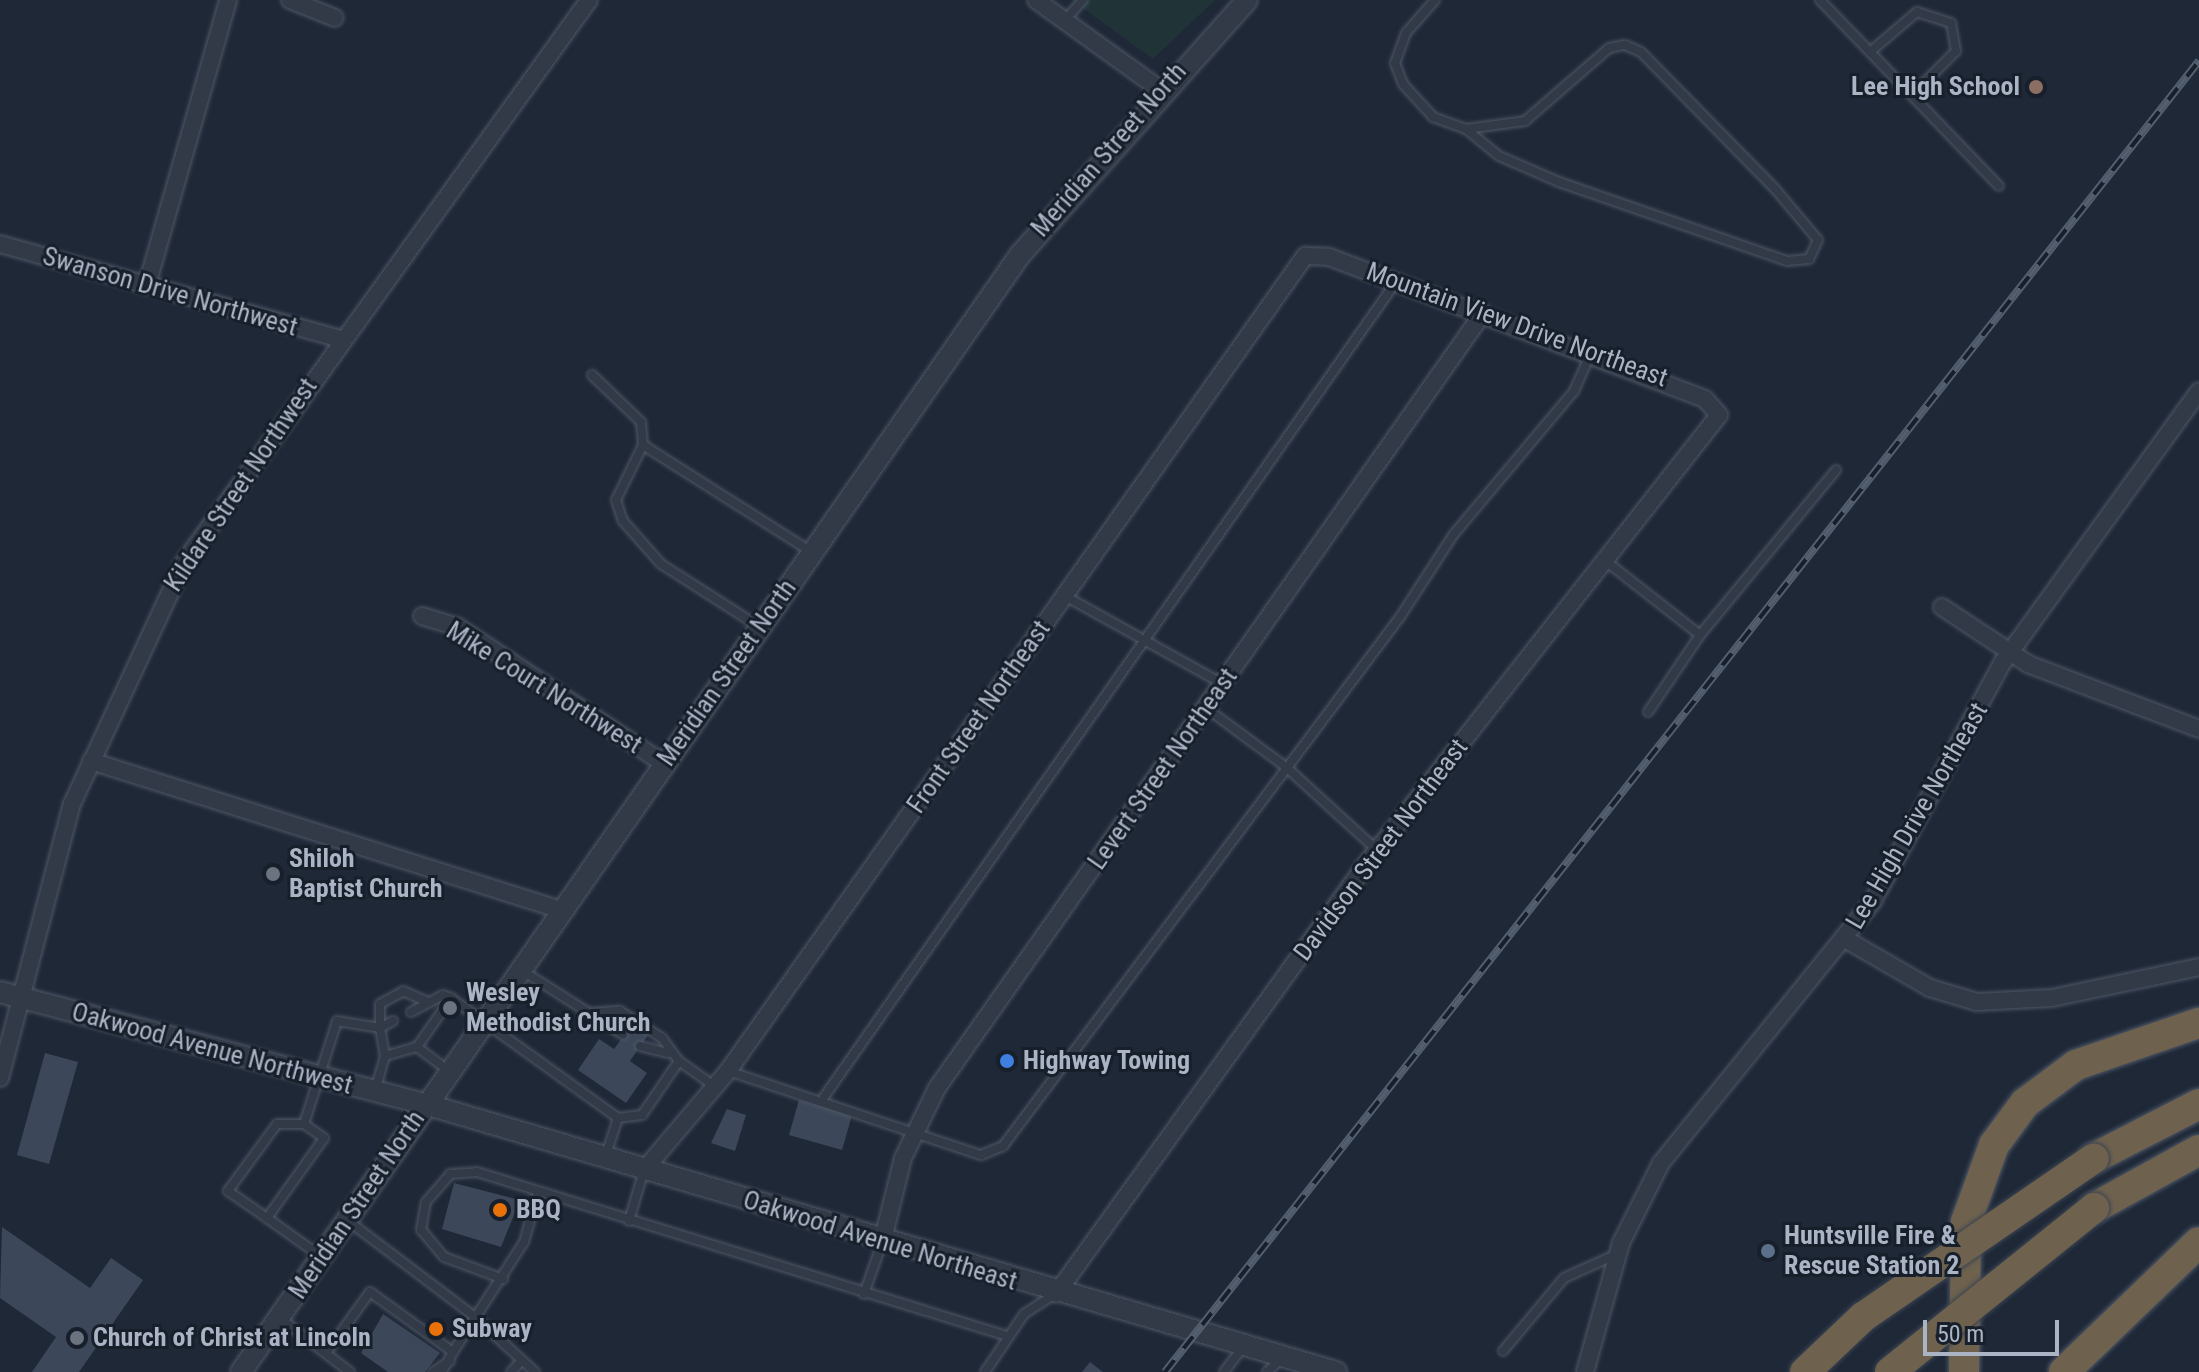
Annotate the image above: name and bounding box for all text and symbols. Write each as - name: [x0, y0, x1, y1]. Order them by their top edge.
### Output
- street label: Meridian Street North: [1025, 57, 1193, 243]
- place label: Lee High School: [1851, 71, 2020, 103]
- marker: Lee High School: [2027, 78, 2045, 96]
- street label: Swanson Drive Northwest: [39, 241, 301, 343]
- street label: Mountain View Drive Northeast: [1362, 256, 1672, 394]
- street label: Kildare Street Northwest: [158, 372, 324, 598]
- street label: Meridian Street North: [651, 574, 803, 772]
- street label: Mike Court Northwest: [441, 615, 647, 761]
- street label: Front Street Northeast: [901, 615, 1057, 819]
- street label: Levert Street Northeast: [1082, 662, 1244, 876]
- street label: Lee High Drive Northeast: [1839, 697, 1995, 935]
- street label: Davidson Street Northeast: [1287, 733, 1475, 967]
- place label: Shiloh Baptist Church: [289, 843, 443, 904]
- marker: Shiloh Baptist Church: [264, 865, 282, 883]
- place label: Wesley Methodist Church: [466, 977, 651, 1038]
- street label: Oakwood Avenue Northwest: [68, 997, 356, 1101]
- marker: Wesley Methodist Church: [441, 999, 459, 1017]
- place label: Highway Towing: [1023, 1045, 1191, 1077]
- marker: Highway Towing: [998, 1052, 1016, 1070]
- street label: Meridian Street North: [282, 1105, 432, 1305]
- street label: Oakwood Avenue Northeast: [739, 1184, 1021, 1298]
- place label: BBQ: [516, 1194, 561, 1226]
- marker: BBQ: [491, 1201, 509, 1219]
- place label: Huntsville Fire & Rescue Station 2: [1784, 1220, 1959, 1282]
- marker: Huntsville Fire & Rescue Station 2: [1759, 1242, 1777, 1260]
- scale bar: [1927, 1304, 2063, 1354]
- place label: Subway: [452, 1313, 532, 1345]
- marker: Subway: [427, 1320, 445, 1338]
- text: 50 m: [1937, 1320, 1984, 1348]
- place label: Church of Christ at Lincoln: [93, 1322, 371, 1354]
- marker: Church of Christ at Lincoln: [68, 1329, 86, 1347]

